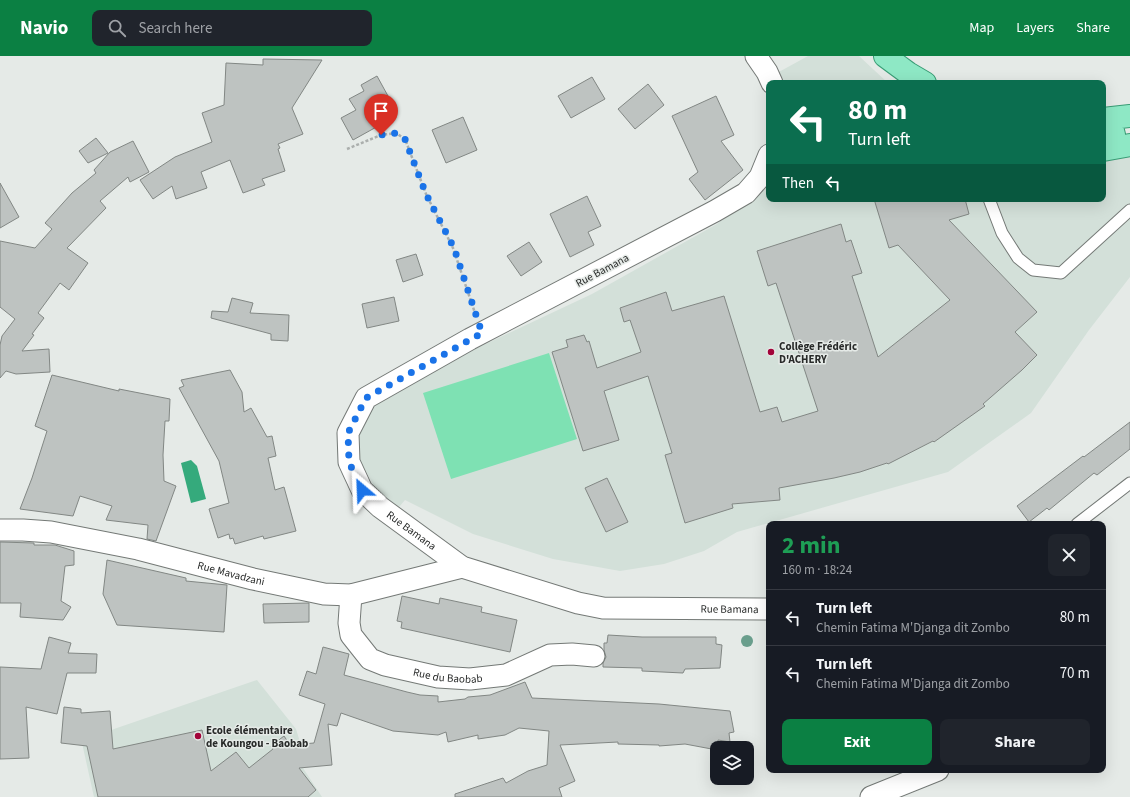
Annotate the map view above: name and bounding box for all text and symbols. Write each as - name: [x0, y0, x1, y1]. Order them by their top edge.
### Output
- search box: [92, 10, 372, 46]
- text: Navio: [20, 15, 68, 42]
- icon: search: [106, 17, 128, 39]
- text: Search here: [138, 18, 212, 39]
- text: Map: [969, 18, 994, 38]
- text: Layers: [1016, 18, 1054, 38]
- text: Share: [1076, 18, 1110, 38]
- text: 80 m: [848, 90, 907, 130]
- pin: [364, 94, 398, 135]
- icon: left: [782, 96, 834, 148]
- icon: arrive: [370, 100, 392, 122]
- text: Turn left: [848, 127, 910, 152]
- icon: left: [822, 172, 844, 194]
- text: Then: [782, 173, 814, 194]
- street label: Rue Bamana: [573, 250, 631, 291]
- place label: Collège Frédéric D'ACHERY: [779, 339, 857, 367]
- marker: Collège Frédéric D'ACHERY: [766, 347, 776, 357]
- position arrow: [341, 469, 383, 511]
- street label: Rue Bamana: [383, 507, 439, 554]
- text: 2 min: [782, 528, 840, 563]
- button: close: [1048, 534, 1090, 576]
- street label: Rue Mavadzani: [196, 558, 266, 589]
- text: 160 m · 18:24: [782, 561, 852, 579]
- text: Turn left: [816, 598, 872, 619]
- street label: Rue Bamana: [700, 602, 759, 617]
- icon: left: [782, 607, 804, 629]
- text: 80 m: [1060, 607, 1090, 628]
- text: Chemin Fatima M'Djanga dit Zombo: [816, 619, 1010, 637]
- text: Turn left: [816, 654, 872, 675]
- icon: left: [782, 663, 804, 685]
- text: 70 m: [1060, 663, 1090, 684]
- street label: Rue du Baobab: [412, 665, 483, 687]
- text: Chemin Fatima M'Djanga dit Zombo: [816, 675, 1010, 693]
- button: Exit: [782, 719, 932, 765]
- button: Share: [940, 719, 1090, 765]
- place label: Ecole élémentaire de Koungou - Baobab: [206, 723, 308, 751]
- marker: Ecole élémentaire de Koungou - Baobab: [193, 731, 203, 741]
- map controls: [710, 741, 754, 785]
- button: layers: [710, 741, 754, 785]

